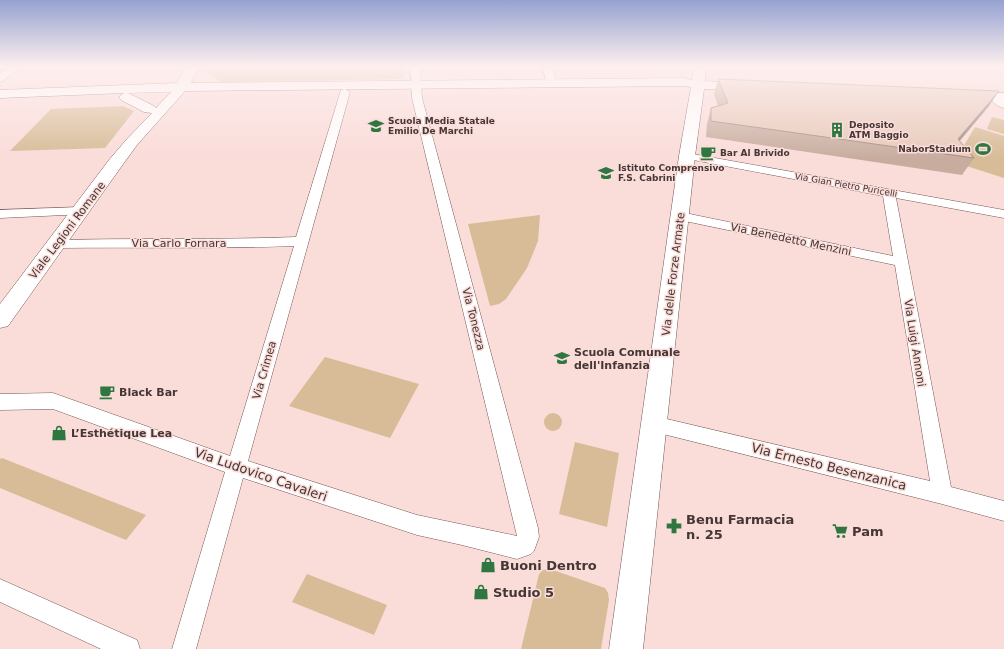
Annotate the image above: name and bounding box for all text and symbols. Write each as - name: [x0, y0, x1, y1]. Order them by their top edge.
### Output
- place label: Scuola Media Statale Emilio De Marchi: [388, 116, 495, 136]
- school or university icon: Scuola Media Statale Emilio De Marchi: [367, 117, 385, 135]
- place label: Deposito ATM Baggio: [849, 120, 909, 140]
- building icon: Deposito ATM Baggio: [828, 121, 846, 139]
- sports icon: NaborStadium: [974, 140, 992, 158]
- cafe icon: Bar Al Brivido: [699, 144, 717, 162]
- place label: NaborStadium: [898, 144, 971, 154]
- place label: Bar Al Brivido: [720, 148, 790, 158]
- place label: Istituto Comprensivo F.S. Cabrini: [618, 163, 724, 183]
- school or university icon: Istituto Comprensivo F.S. Cabrini: [597, 164, 615, 182]
- street label: Via Gian Pietro Puricelli: [794, 171, 898, 199]
- street label: Viale Legioni Romane: [27, 179, 108, 282]
- street label: Via delle Forze Armate: [659, 211, 688, 337]
- street label: Via Benedetto Menzini: [729, 220, 853, 259]
- street label: Via Carlo Fornara: [132, 237, 226, 250]
- street label: Via Tonezza: [459, 286, 488, 352]
- street label: Via Luigi Annoni: [901, 298, 928, 388]
- street label: Via Crimea: [250, 339, 279, 401]
- place label: Scuola Comunale dell'Infanzia: [574, 346, 680, 372]
- school or university icon: Scuola Comunale dell'Infanzia: [553, 349, 571, 367]
- cafe icon: Black Bar: [98, 383, 116, 401]
- place label: Black Bar: [119, 386, 178, 399]
- shop icon: L’Esthétique Lea: [50, 424, 68, 442]
- place label: L’Esthétique Lea: [71, 427, 172, 440]
- street label: Via Ernesto Besenzanica: [750, 440, 908, 493]
- street label: Via Ludovico Cavaleri: [192, 445, 329, 504]
- place label: Benu Farmacia n. 25: [686, 512, 794, 542]
- pharmacy icon: Benu Farmacia n. 25: [665, 517, 683, 535]
- supermarket icon: Pam: [831, 522, 849, 540]
- place label: Pam: [852, 524, 884, 539]
- shop icon: Buoni Dentro: [479, 556, 497, 574]
- place label: Buoni Dentro: [500, 558, 597, 573]
- shop icon: Studio 5: [472, 583, 490, 601]
- place label: Studio 5: [493, 585, 554, 600]

